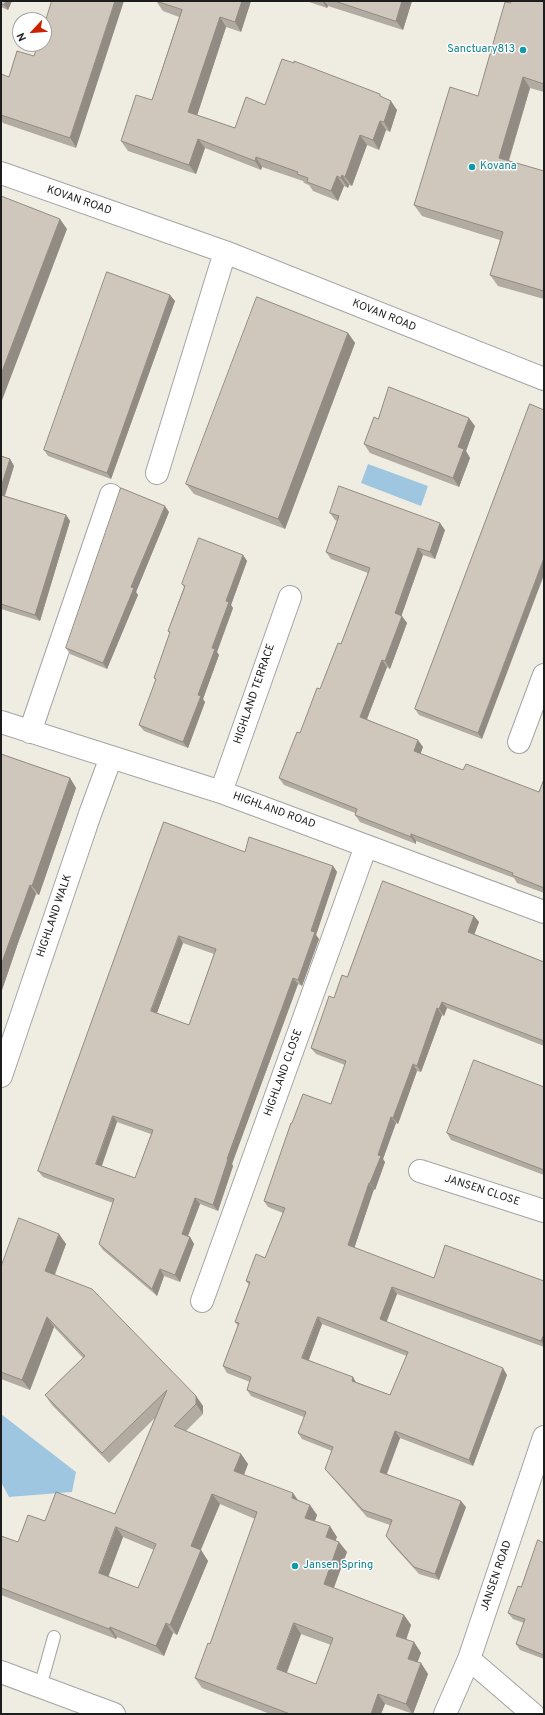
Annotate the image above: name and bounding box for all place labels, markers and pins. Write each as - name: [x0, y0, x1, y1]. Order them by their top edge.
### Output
- place label: Sanctuary813: [447, 43, 515, 57]
- marker: Sanctuary813: [518, 45, 528, 55]
- place label: Kovana: [480, 160, 516, 174]
- marker: Kovana: [467, 162, 477, 172]
- place label: Jansen Spring: [303, 1559, 373, 1573]
- marker: Jansen Spring: [290, 1561, 300, 1571]

